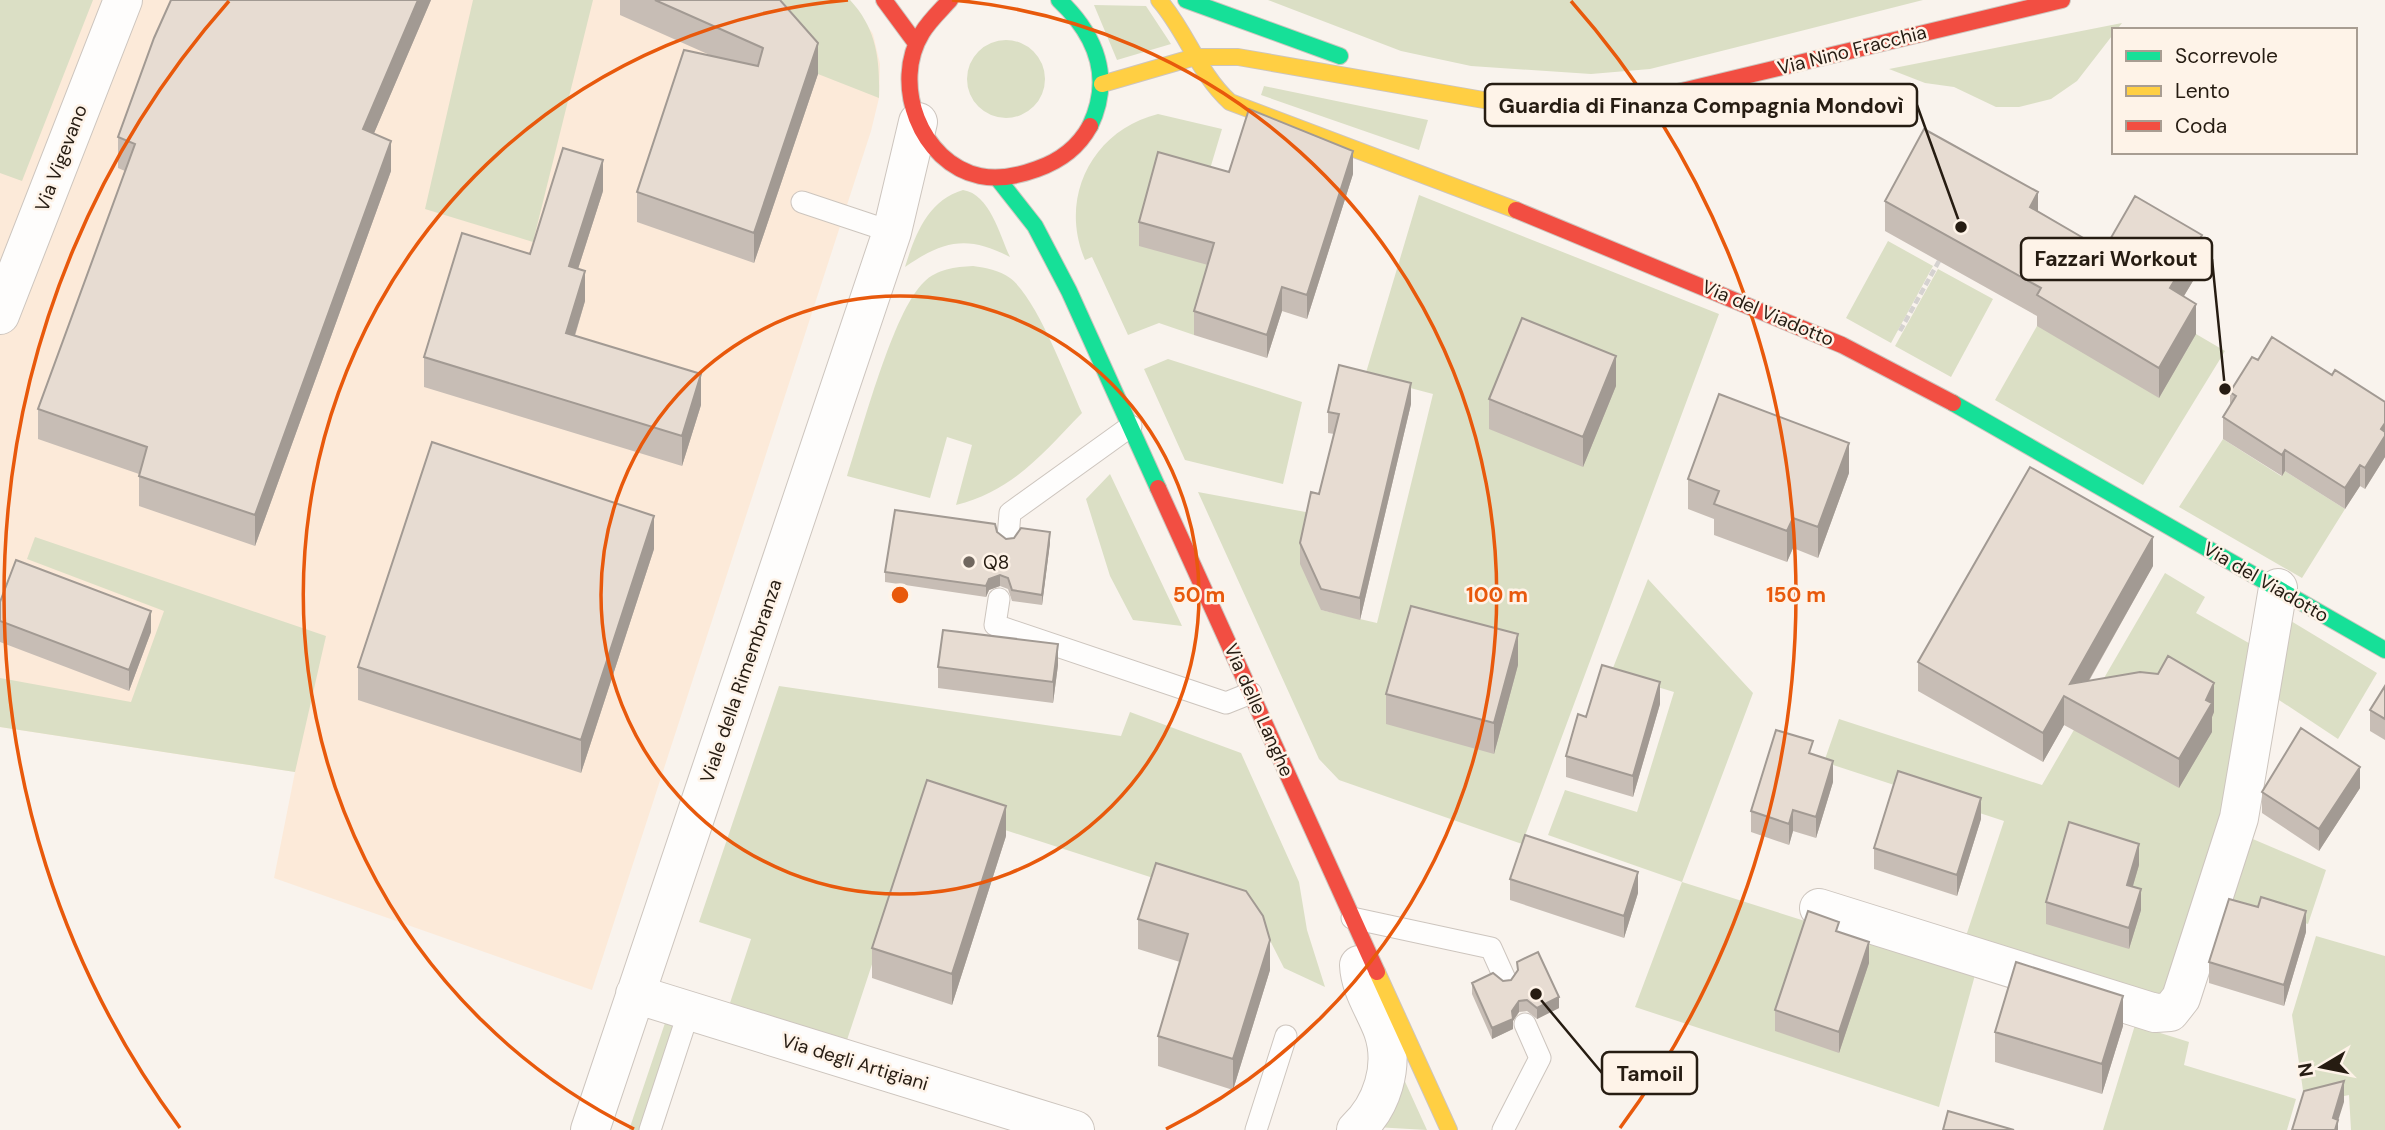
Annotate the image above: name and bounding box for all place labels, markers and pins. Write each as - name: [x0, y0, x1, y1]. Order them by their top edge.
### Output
- callout: Guardia di Finanza Compagnia Mondovì: [1485, 84, 1917, 126]
- callout: Fazzari Workout: [2021, 238, 2212, 280]
- place label: Q8: [983, 550, 1009, 575]
- marker: Q8: [961, 554, 977, 570]
- centre of rings: [888, 583, 912, 607]
- callout: Tamoil: [1602, 1052, 1697, 1094]

